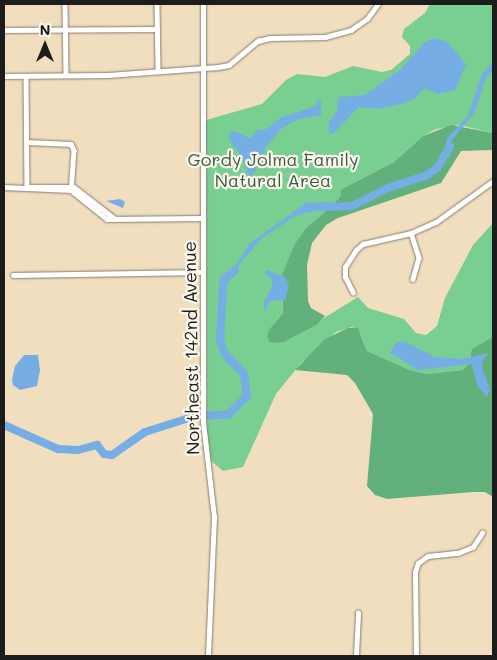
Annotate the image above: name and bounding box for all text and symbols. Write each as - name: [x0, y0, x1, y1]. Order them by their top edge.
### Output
- north arrow: [20, 20, 70, 70]
- text: N: [40, 20, 50, 39]
- park label: Gordy Jolma Family Natural Area: [187, 149, 359, 192]
- street label: Northeast 142nd Avenue: [178, 241, 204, 455]

